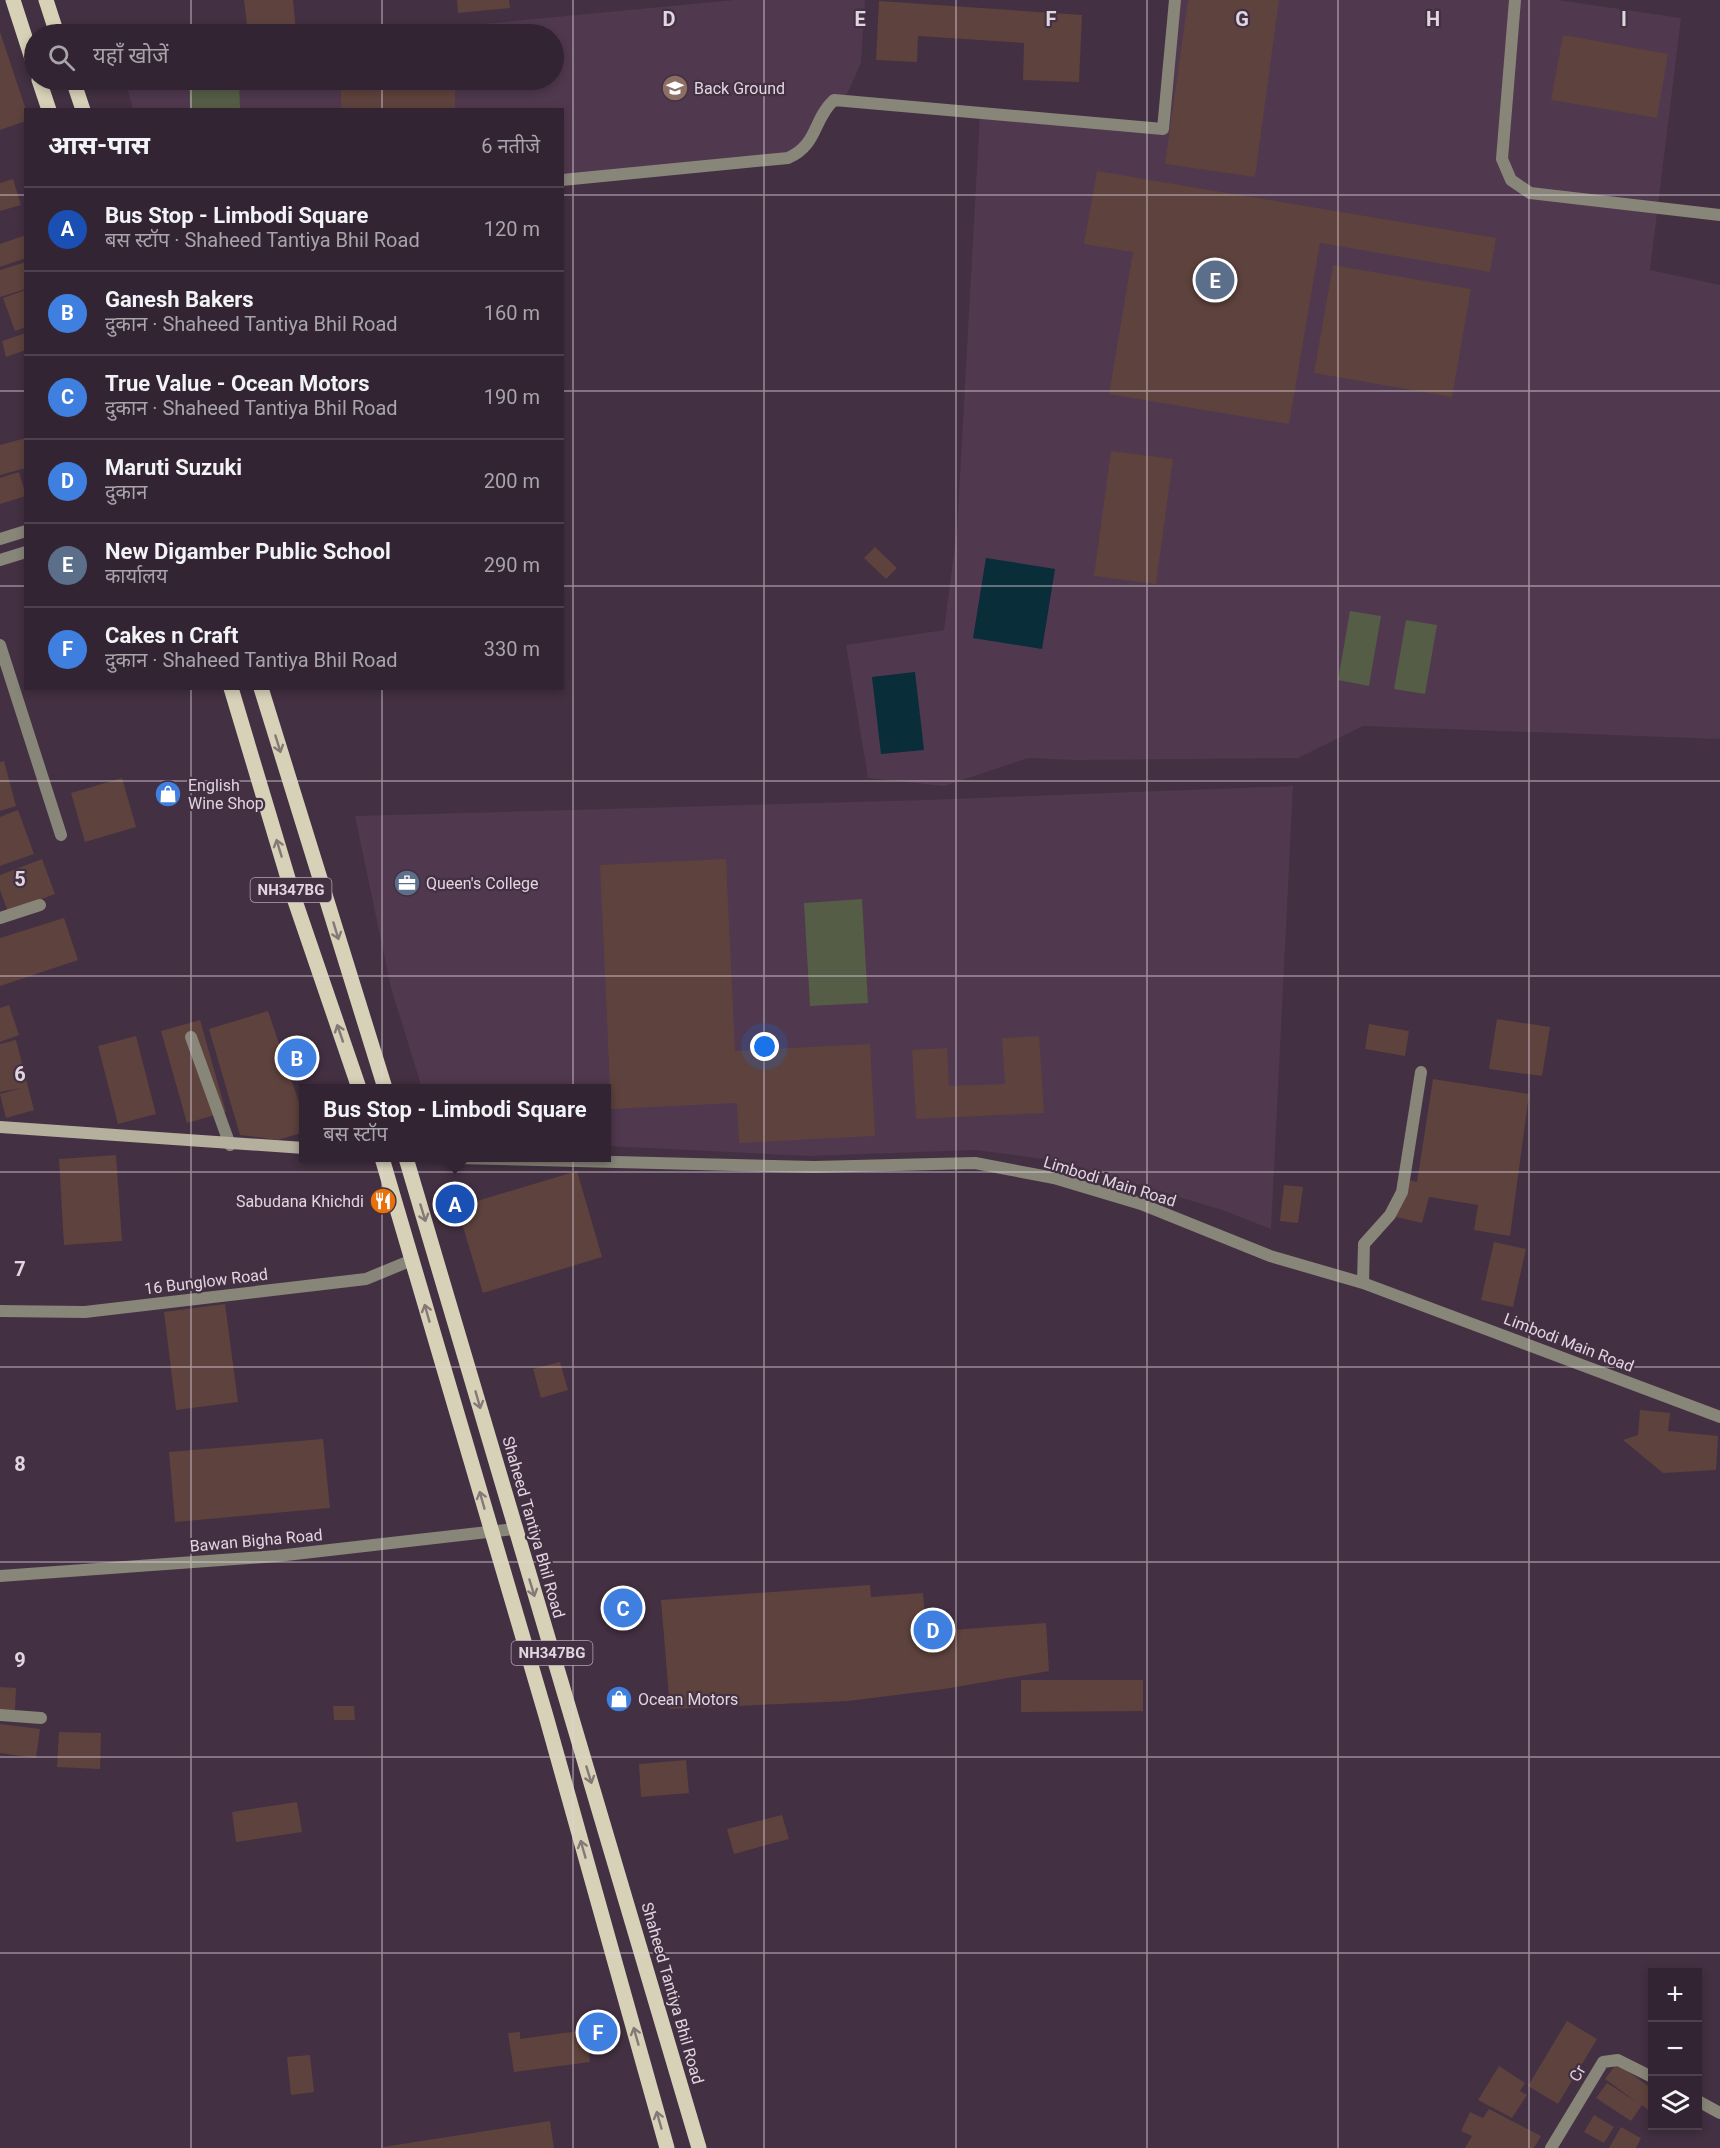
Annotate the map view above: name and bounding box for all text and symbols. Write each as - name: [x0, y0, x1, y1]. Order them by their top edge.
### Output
- text: D: [663, 7, 676, 31]
- text: E: [854, 7, 866, 31]
- text: F: [1046, 7, 1057, 31]
- text: G: [1235, 7, 1249, 31]
- text: H: [1426, 7, 1440, 31]
- text: I: [1621, 7, 1627, 31]
- search box: [24, 24, 564, 90]
- icon: search: [45, 41, 78, 74]
- text: यहाँ खोजें: [93, 43, 169, 68]
- school or university icon: Back Ground: [660, 73, 690, 103]
- place label: Back Ground: [694, 79, 785, 98]
- text: आस-पास: [48, 130, 150, 160]
- text: 6 नतीजे: [481, 134, 540, 158]
- text: Bus Stop - Limbodi Square: [105, 203, 368, 228]
- text: A: [61, 217, 74, 241]
- text: 120 m: [484, 217, 540, 241]
- text: बस स्टॉप · Shaheed Tantiya Bhil Road: [105, 228, 420, 252]
- pin: E: [1196, 258, 1234, 302]
- text: Ganesh Bakers: [105, 287, 254, 312]
- text: B: [61, 301, 74, 325]
- text: 160 m: [484, 301, 540, 325]
- text: दुकान · Shaheed Tantiya Bhil Road: [105, 312, 398, 336]
- text: True Value - Ocean Motors: [105, 371, 370, 396]
- text: C: [61, 385, 74, 409]
- text: 190 m: [484, 385, 540, 409]
- text: दुकान · Shaheed Tantiya Bhil Road: [105, 396, 398, 420]
- text: Maruti Suzuki: [105, 455, 242, 480]
- text: D: [61, 469, 74, 493]
- text: 200 m: [484, 469, 540, 493]
- text: दुकान: [105, 480, 147, 504]
- text: New Digamber Public School: [105, 539, 391, 564]
- text: E: [62, 553, 73, 577]
- text: 290 m: [484, 553, 540, 577]
- text: कार्यालय: [105, 564, 167, 588]
- text: Cakes n Craft: [105, 623, 238, 648]
- text: F: [62, 637, 73, 661]
- text: 330 m: [484, 637, 540, 661]
- text: दुकान · Shaheed Tantiya Bhil Road: [105, 648, 398, 672]
- one-way arrow: [273, 734, 284, 753]
- place label: English Wine Shop: [188, 776, 264, 813]
- shop icon: English Wine Shop: [153, 779, 183, 809]
- one-way arrow: [273, 839, 284, 858]
- text: 5: [14, 867, 26, 891]
- office icon: Queen's College: [392, 868, 422, 898]
- place label: Queen's College: [426, 874, 539, 893]
- road number: NH347BG: [250, 878, 332, 902]
- one-way arrow: [331, 921, 342, 940]
- one-way arrow: [334, 1024, 345, 1043]
- your location: [750, 1032, 779, 1061]
- pin: B: [278, 1036, 316, 1080]
- text: 6: [14, 1062, 26, 1086]
- popup: [299, 1084, 611, 1162]
- text: Bus Stop - Limbodi Square: [323, 1097, 587, 1122]
- text: बस स्टॉप: [323, 1122, 388, 1146]
- street label: Limbodi Main Road: [1041, 1152, 1178, 1211]
- pin: A: [436, 1182, 474, 1226]
- restaurant icon: Sabudana Khichdi: [368, 1186, 398, 1216]
- place label: Sabudana Khichdi: [236, 1192, 364, 1211]
- one-way arrow: [418, 1203, 429, 1222]
- text: 7: [14, 1257, 26, 1281]
- street label: 16 Bunglow Road: [143, 1264, 269, 1298]
- one-way arrow: [421, 1304, 432, 1323]
- street label: Limbodi Main Road: [1501, 1309, 1636, 1376]
- one-way arrow: [473, 1391, 484, 1410]
- street label: Shaheed Tantiya Bhil Road: [498, 1434, 569, 1620]
- text: 8: [14, 1452, 26, 1476]
- one-way arrow: [476, 1491, 487, 1510]
- street label: Bawan Bigha Road: [189, 1525, 323, 1556]
- one-way arrow: [527, 1578, 538, 1597]
- pin: C: [604, 1586, 642, 1630]
- pin: D: [914, 1608, 952, 1652]
- road number: NH347BG: [512, 1641, 592, 1665]
- text: 9: [14, 1648, 26, 1672]
- shop icon: Ocean Motors: [604, 1684, 634, 1714]
- place label: Ocean Motors: [638, 1690, 738, 1709]
- one-way arrow: [584, 1765, 595, 1784]
- one-way arrow: [577, 1840, 588, 1859]
- street label: Shaheed Tantiya Bhil Road: [637, 1900, 708, 2086]
- map controls: [1648, 1968, 1702, 2130]
- button: +: [1648, 1968, 1702, 2022]
- pin: F: [578, 2010, 618, 2054]
- button: −: [1648, 2022, 1702, 2076]
- one-way arrow: [630, 2027, 641, 2046]
- street label: Cr: [1565, 2061, 1590, 2085]
- button: layers: [1648, 2076, 1702, 2130]
- one-way arrow: [653, 2111, 665, 2130]

